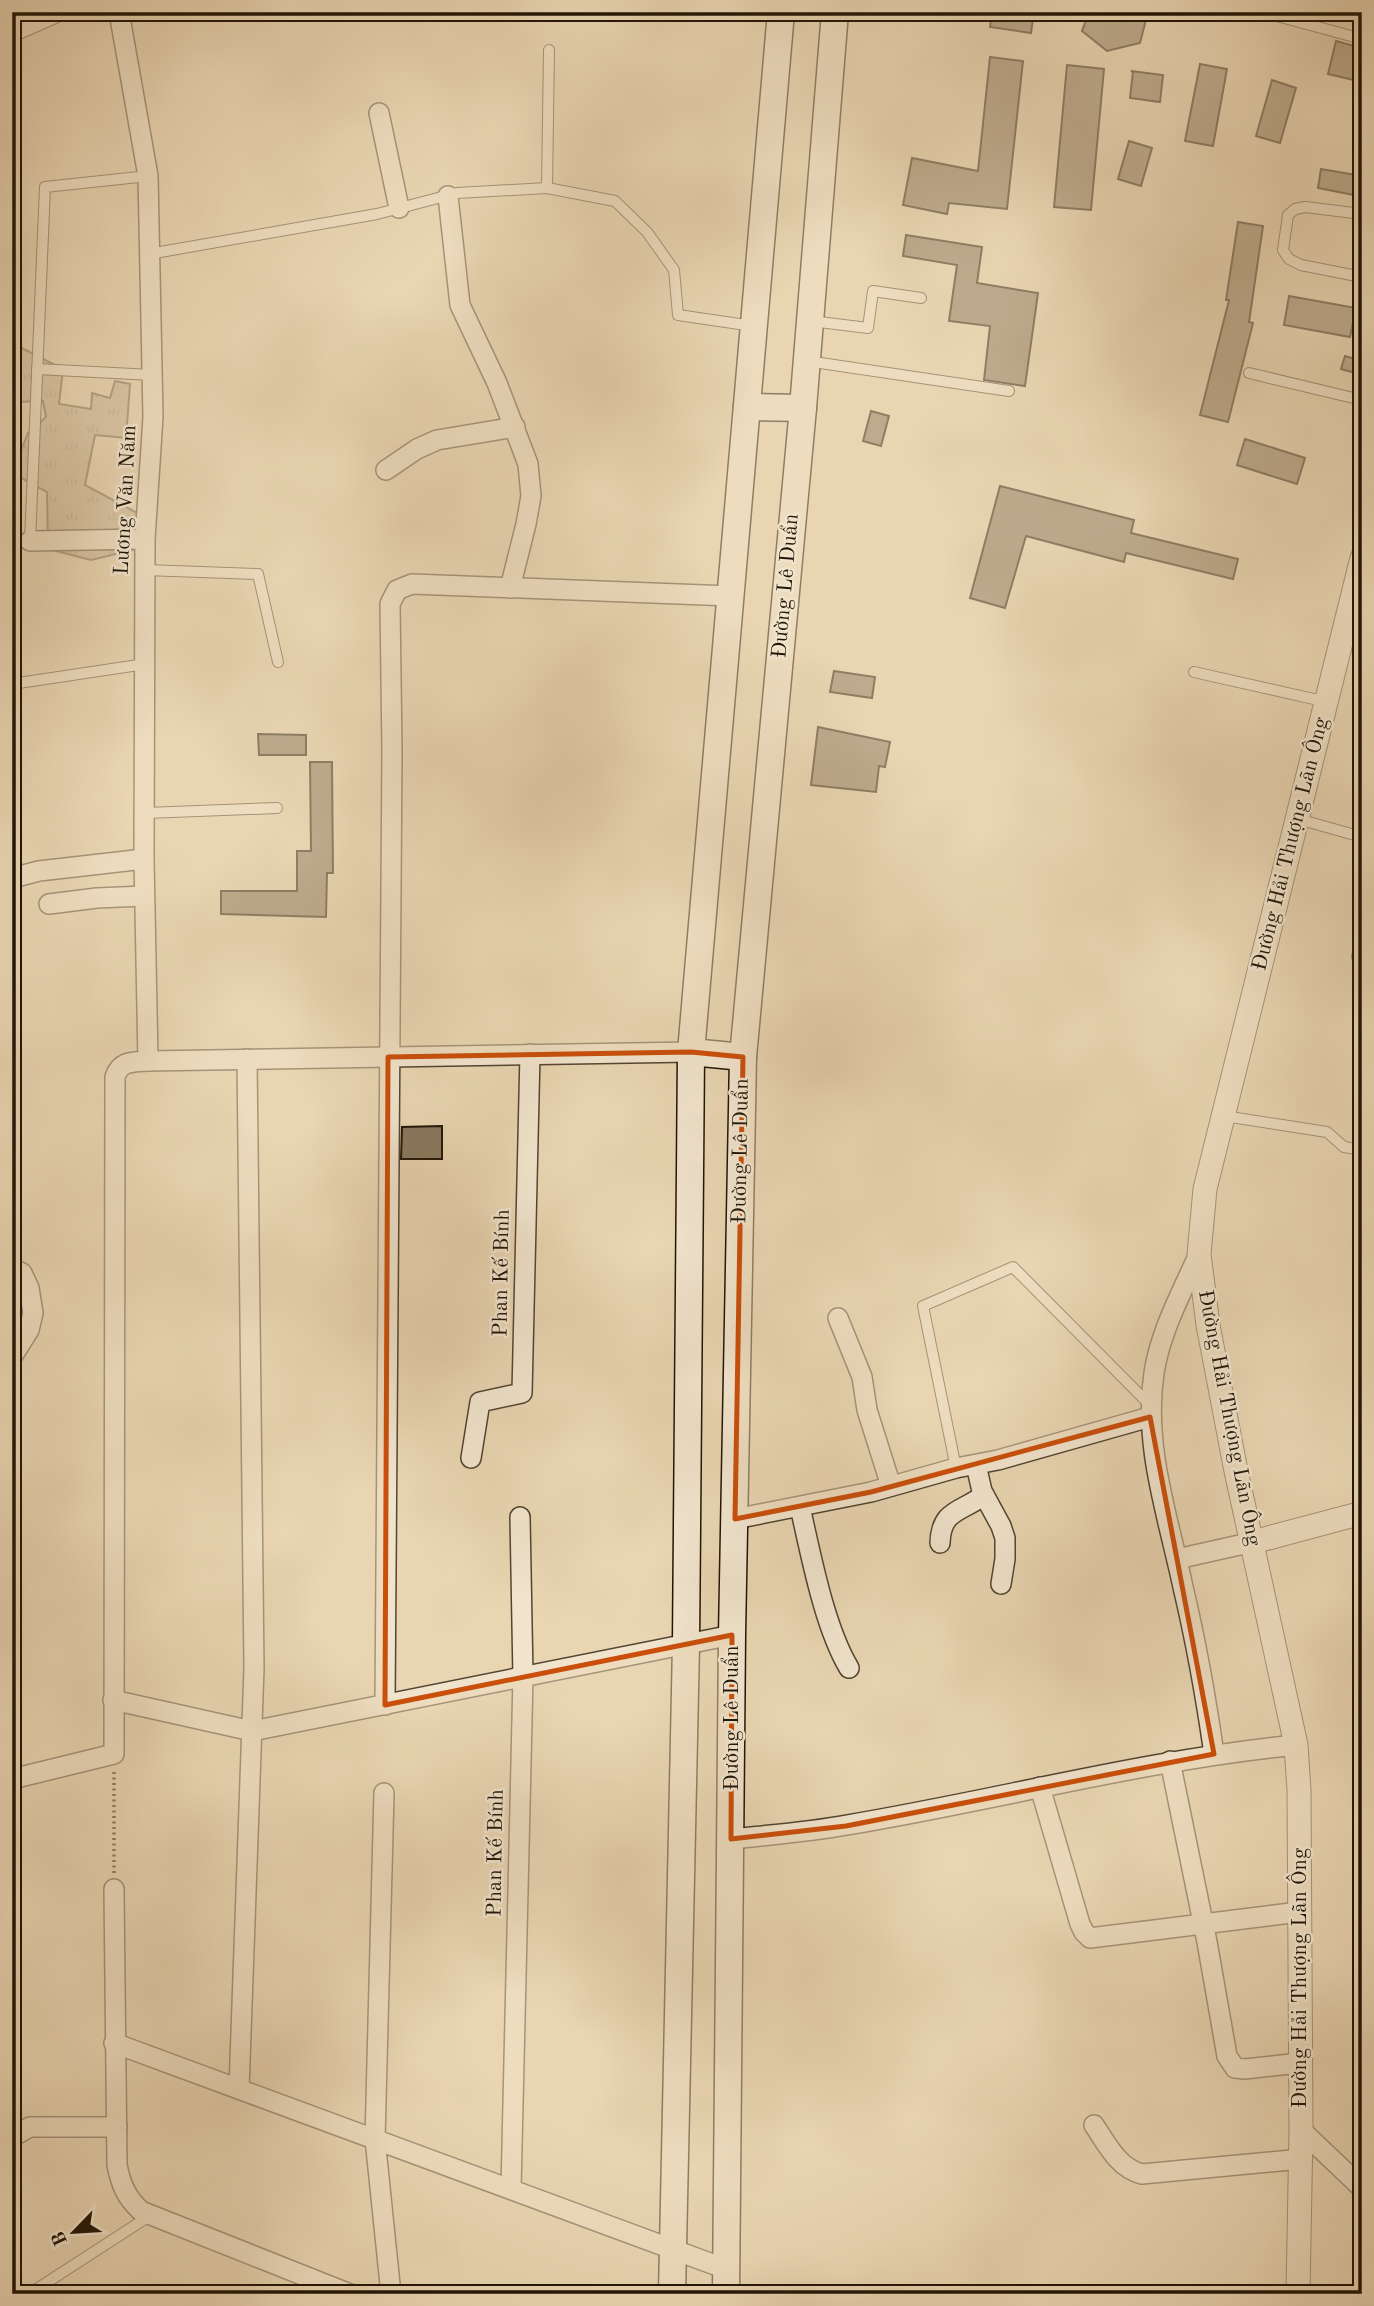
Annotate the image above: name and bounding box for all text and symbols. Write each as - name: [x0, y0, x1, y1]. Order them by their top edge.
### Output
- street label: Lương Văn Năm: [112, 424, 140, 576]
- street label: Đường Lê Duẩn: [767, 513, 803, 659]
- street label: Đường Hải Thượng Lãn Ông: [1245, 714, 1333, 973]
- street label: Đường Lê Duẩn: [727, 1078, 753, 1224]
- street label: Phan Kế Bính: [489, 1209, 514, 1337]
- street label: Đường Hải Thượng Lãn Ông: [1194, 1287, 1268, 1548]
- street label: Đường Lê Duẩn: [720, 1645, 743, 1791]
- street label: Phan Kế Bính: [483, 1789, 508, 1917]
- street label: Đường Hải Thượng Lãn Ông: [1286, 1847, 1311, 2108]
- north arrow: [38, 2198, 108, 2268]
- text: B: [49, 2228, 72, 2248]

